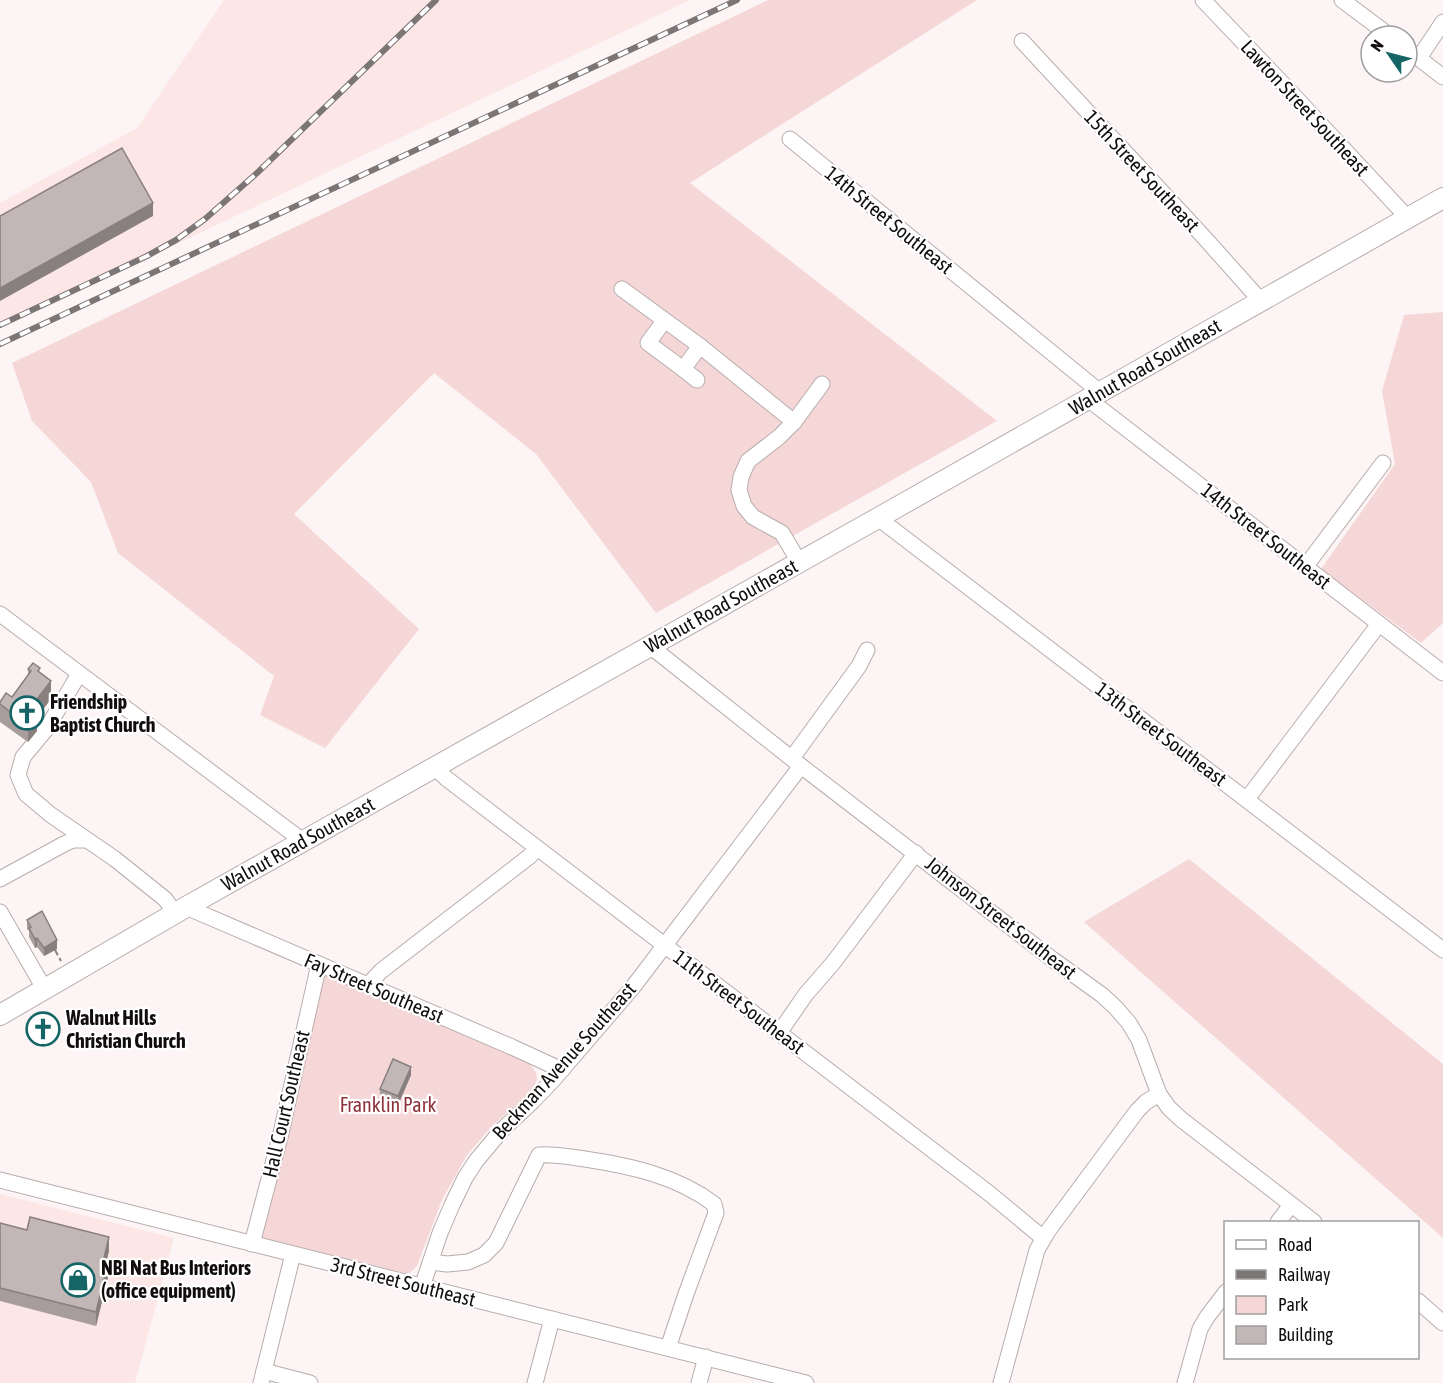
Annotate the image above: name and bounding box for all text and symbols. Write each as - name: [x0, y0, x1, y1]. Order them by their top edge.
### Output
- north arrow: [1359, 24, 1419, 84]
- street label: Lawton Street Southeast: [1237, 35, 1374, 180]
- text: N: [1367, 36, 1387, 54]
- street label: 15th Street Southeast: [1080, 105, 1205, 236]
- street label: 14th Street Southeast: [821, 161, 958, 278]
- street label: Walnut Road Southeast: [1065, 314, 1225, 419]
- street label: 14th Street Southeast: [1197, 478, 1336, 593]
- street label: Walnut Road Southeast: [640, 554, 801, 657]
- street label: 13th Street Southeast: [1091, 677, 1231, 790]
- place label: Friendship Baptist Church: [50, 690, 156, 736]
- church icon: Friendship Baptist Church: [9, 695, 45, 731]
- street label: Walnut Road Southeast: [217, 792, 378, 895]
- street label: Johnson Street Southeast: [921, 852, 1081, 984]
- street label: 11th Street Southeast: [669, 945, 809, 1058]
- street label: Fay Street Southeast: [301, 948, 447, 1027]
- street label: Beckman Avenue Southeast: [487, 977, 640, 1144]
- place label: Walnut Hills Christian Church: [65, 1006, 186, 1052]
- church icon: Walnut Hills Christian Church: [25, 1011, 61, 1047]
- street label: Hall Court Southeast: [257, 1028, 314, 1180]
- park label: Franklin Park: [340, 1093, 437, 1116]
- legend: [1224, 1221, 1419, 1359]
- text: Road: [1278, 1234, 1312, 1255]
- street label: 3rd Street Southeast: [328, 1252, 478, 1311]
- place label: NBI Nat Bus Interiors (office equipment): [101, 1256, 251, 1302]
- shop icon: NBI Nat Bus Interiors (office equipment): [60, 1262, 96, 1298]
- text: Railway: [1278, 1264, 1330, 1285]
- text: Park: [1278, 1294, 1308, 1315]
- text: Building: [1278, 1324, 1333, 1345]

